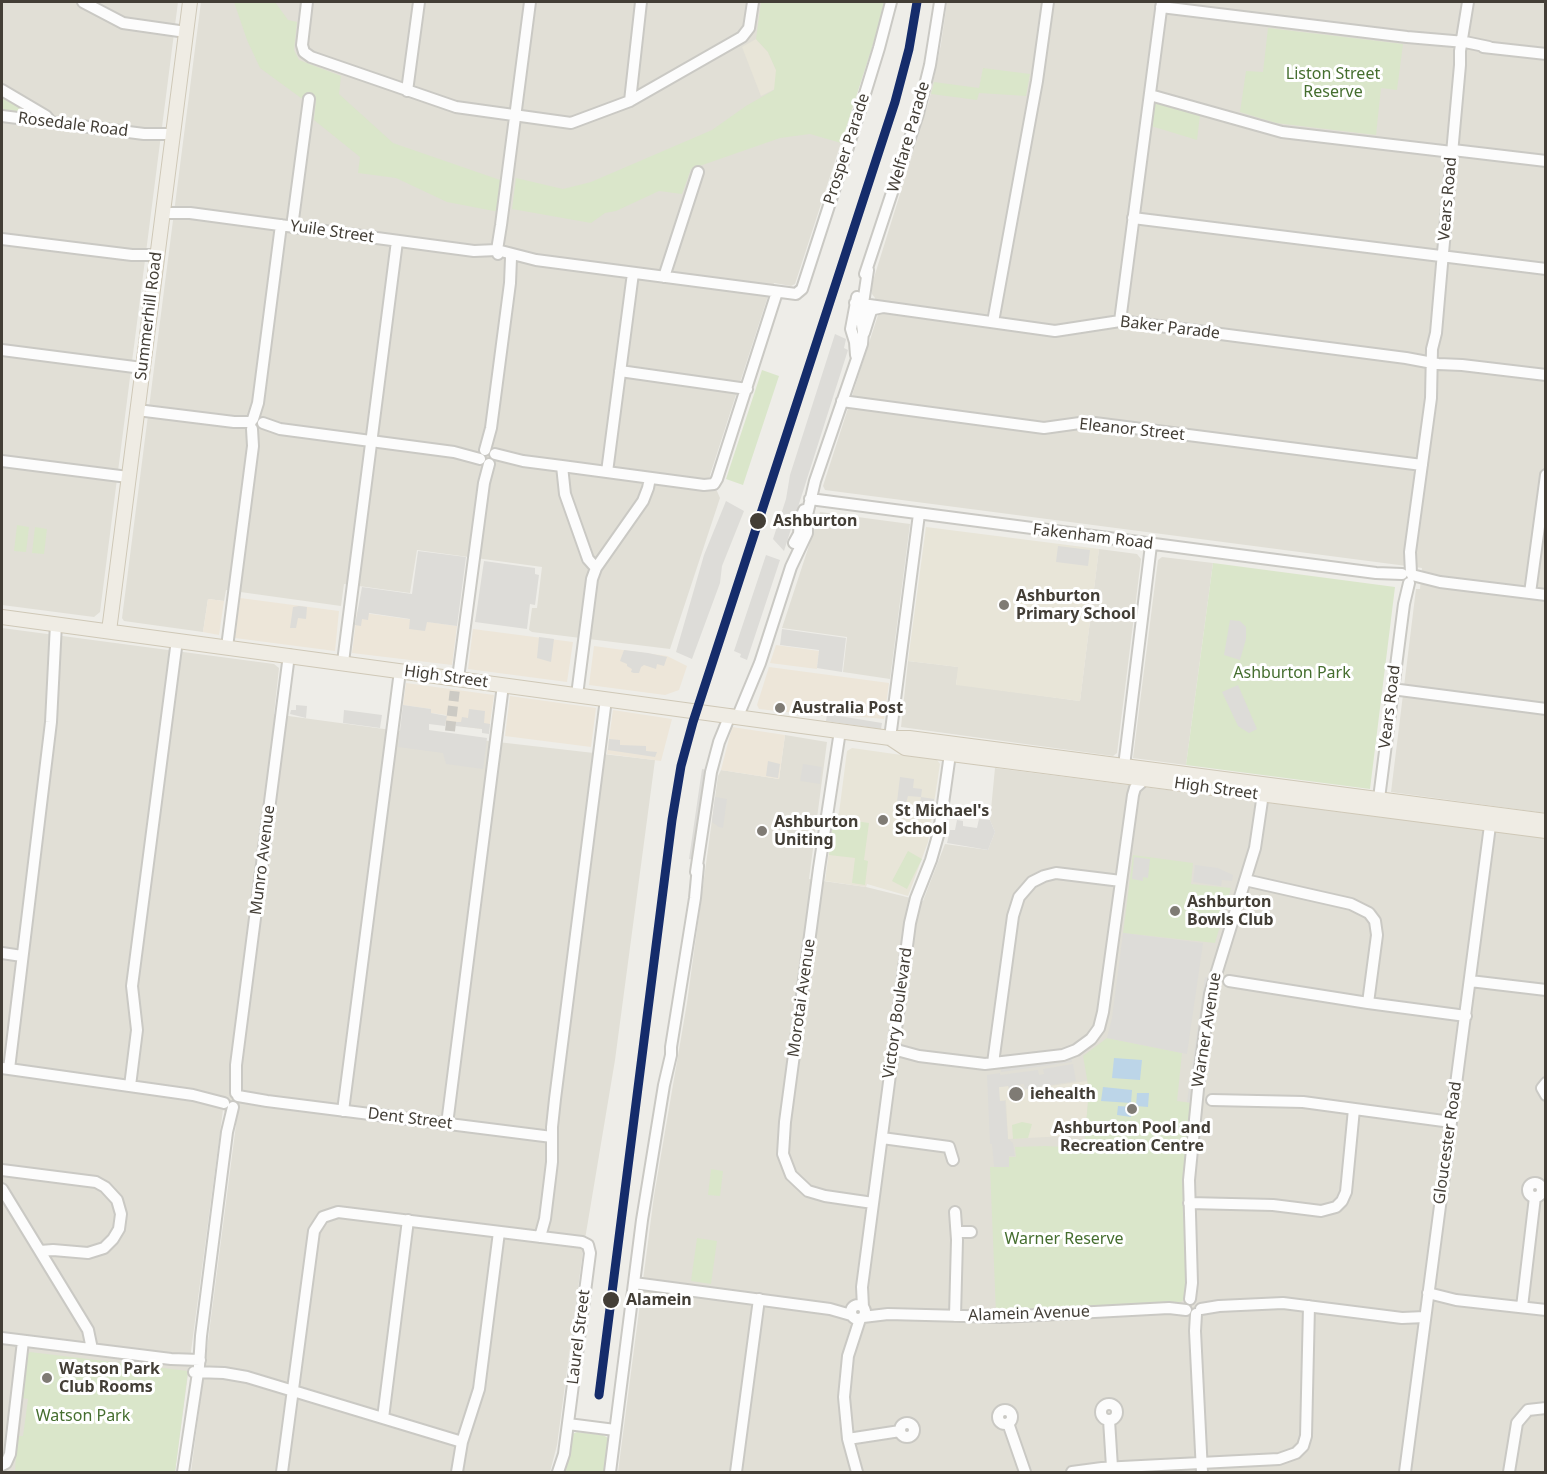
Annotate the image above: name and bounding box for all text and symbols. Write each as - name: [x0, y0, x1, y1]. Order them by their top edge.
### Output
- park label: Liston Street Reserve: [1286, 64, 1380, 102]
- street label: Welfare Parade: [884, 79, 934, 195]
- street label: Prosper Parade: [820, 91, 874, 207]
- street label: Rosedale Road: [17, 109, 129, 141]
- street label: Vears Road: [1435, 156, 1461, 242]
- street label: Yuile Street: [289, 217, 375, 247]
- street label: Summerhill Road: [132, 251, 166, 381]
- street label: Baker Parade: [1119, 312, 1221, 344]
- street label: Eleanor Street: [1078, 415, 1186, 445]
- marker: Ashburton: [748, 511, 768, 531]
- place label: Ashburton: [773, 511, 858, 531]
- street label: Fakenham Road: [1032, 520, 1154, 554]
- place label: Ashburton Primary School: [1016, 586, 1136, 624]
- marker: Ashburton Primary School: [997, 598, 1011, 612]
- street label: High Street: [403, 662, 489, 692]
- park label: Ashburton Park: [1233, 663, 1351, 683]
- street label: Vears Road: [1375, 664, 1405, 750]
- place label: Australia Post: [792, 698, 903, 718]
- marker: Australia Post: [773, 701, 787, 715]
- street label: High Street: [1173, 774, 1259, 804]
- place label: St Michael's School: [895, 801, 989, 839]
- street label: Munro Avenue: [247, 804, 279, 916]
- place label: Ashburton Uniting: [774, 812, 859, 850]
- marker: St Michael's School: [876, 813, 890, 827]
- marker: Ashburton Uniting: [755, 824, 769, 838]
- place label: Ashburton Bowls Club: [1187, 892, 1274, 930]
- marker: Ashburton Bowls Club: [1168, 904, 1182, 918]
- street label: Morotai Avenue: [784, 938, 820, 1058]
- street label: Victory Boulevard: [879, 946, 917, 1080]
- street label: Warner Avenue: [1188, 971, 1226, 1089]
- street label: Gloucester Road: [1430, 1080, 1466, 1206]
- place label: iehealth: [1030, 1084, 1096, 1104]
- marker: iehealth: [1007, 1085, 1025, 1103]
- marker: Ashburton Pool and Recreation Centre: [1125, 1102, 1139, 1116]
- street label: Dent Street: [367, 1104, 453, 1134]
- place label: Ashburton Pool and Recreation Centre: [1053, 1118, 1211, 1156]
- park label: Warner Reserve: [1004, 1229, 1124, 1249]
- street label: Laurel Street: [564, 1288, 594, 1386]
- marker: Alamein: [601, 1290, 621, 1310]
- place label: Alamein: [626, 1290, 692, 1310]
- street label: Alamein Avenue: [968, 1302, 1090, 1326]
- place label: Watson Park Club Rooms: [59, 1359, 160, 1397]
- marker: Watson Park Club Rooms: [40, 1371, 54, 1385]
- park label: Watson Park: [36, 1406, 130, 1426]

